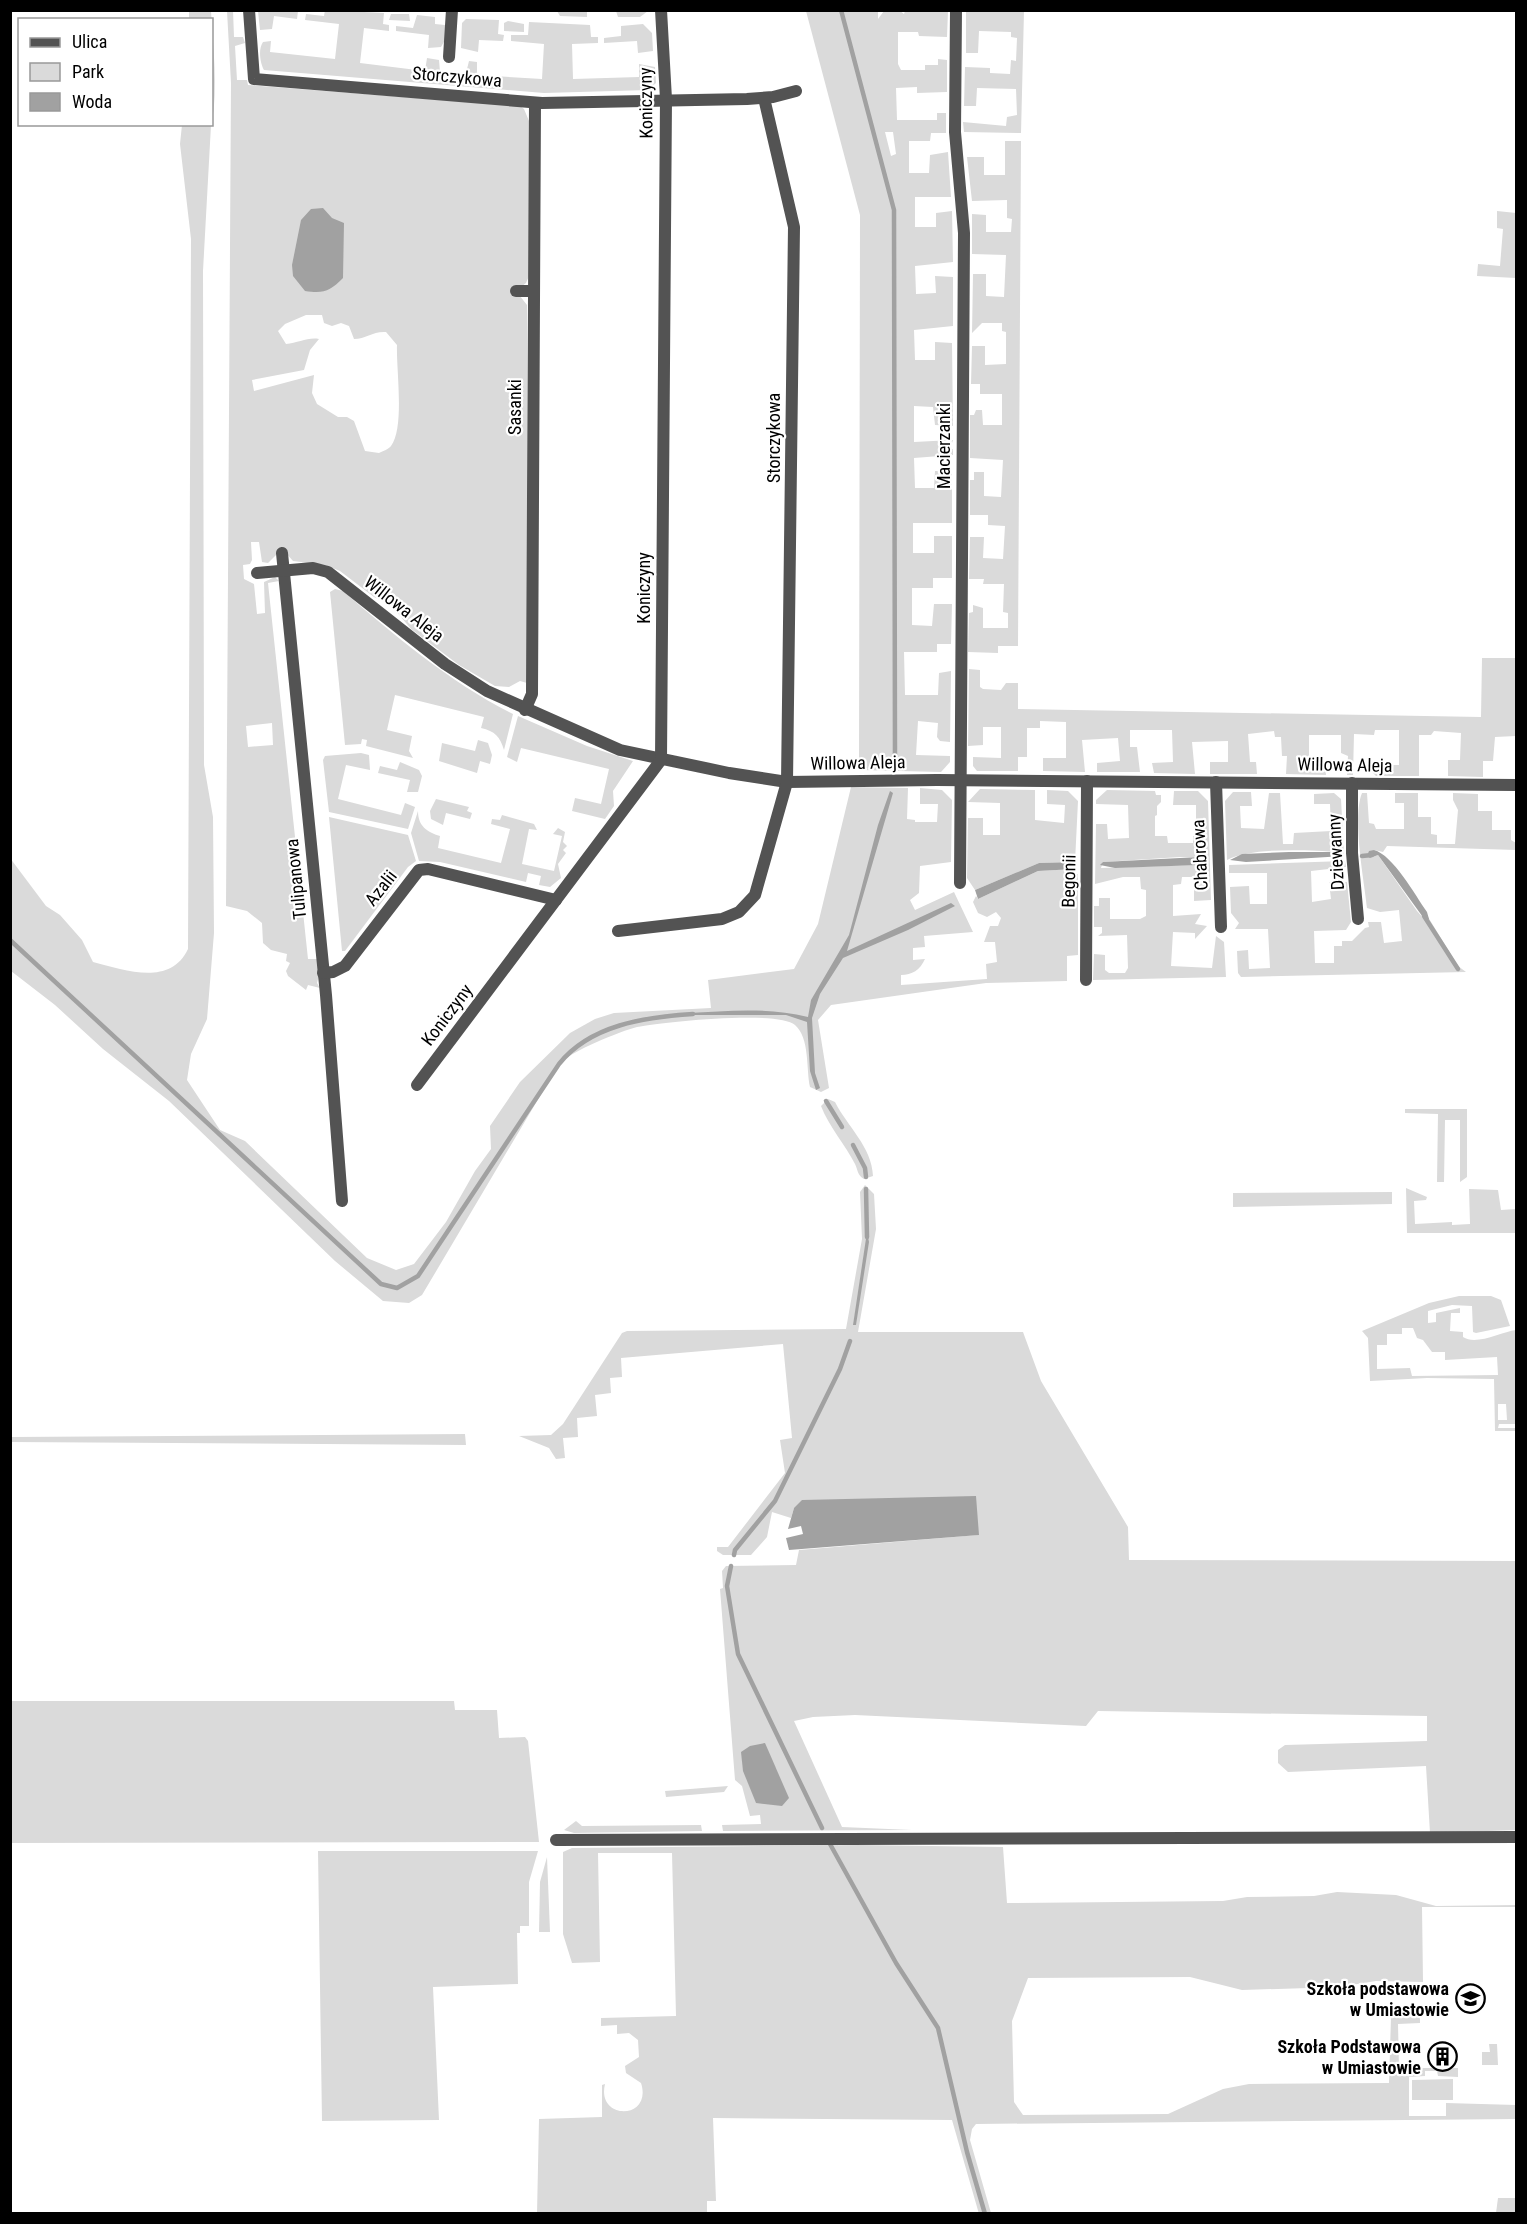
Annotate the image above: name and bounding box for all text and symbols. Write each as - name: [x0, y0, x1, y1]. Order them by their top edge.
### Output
- legend: [18, 18, 213, 126]
- text: Ulica: [72, 31, 107, 52]
- text: Park: [72, 61, 104, 82]
- street label: Storczykowa: [411, 62, 503, 91]
- street label: Koniczyny: [634, 67, 657, 139]
- text: Woda: [72, 91, 112, 112]
- street label: Sasanki: [504, 379, 525, 435]
- street label: Storczykowa: [763, 393, 784, 483]
- street label: Macierzanki: [933, 403, 954, 489]
- street label: Koniczyny: [633, 552, 654, 624]
- street label: Willowa Aleja: [360, 571, 448, 646]
- street label: Willowa Aleja: [810, 751, 906, 774]
- street label: Willowa Aleja: [1297, 753, 1393, 776]
- street label: Dziewanny: [1323, 813, 1348, 891]
- street label: Chabrowa: [1187, 819, 1212, 891]
- street label: Tulipanowa: [281, 838, 310, 920]
- street label: Begonii: [1058, 854, 1079, 908]
- street label: Azalii: [360, 866, 401, 910]
- street label: Koniczyny: [417, 979, 477, 1050]
- place label: Szkoła podstawowa w Umiastowie: [1307, 1978, 1449, 2020]
- school or university icon: Szkoła podstawowa w Umiastowie: [1454, 1983, 1486, 2015]
- place label: Szkoła Podstawowa w Umiastowie: [1277, 2036, 1421, 2078]
- building icon: Szkoła Podstawowa w Umiastowie: [1426, 2041, 1458, 2073]

